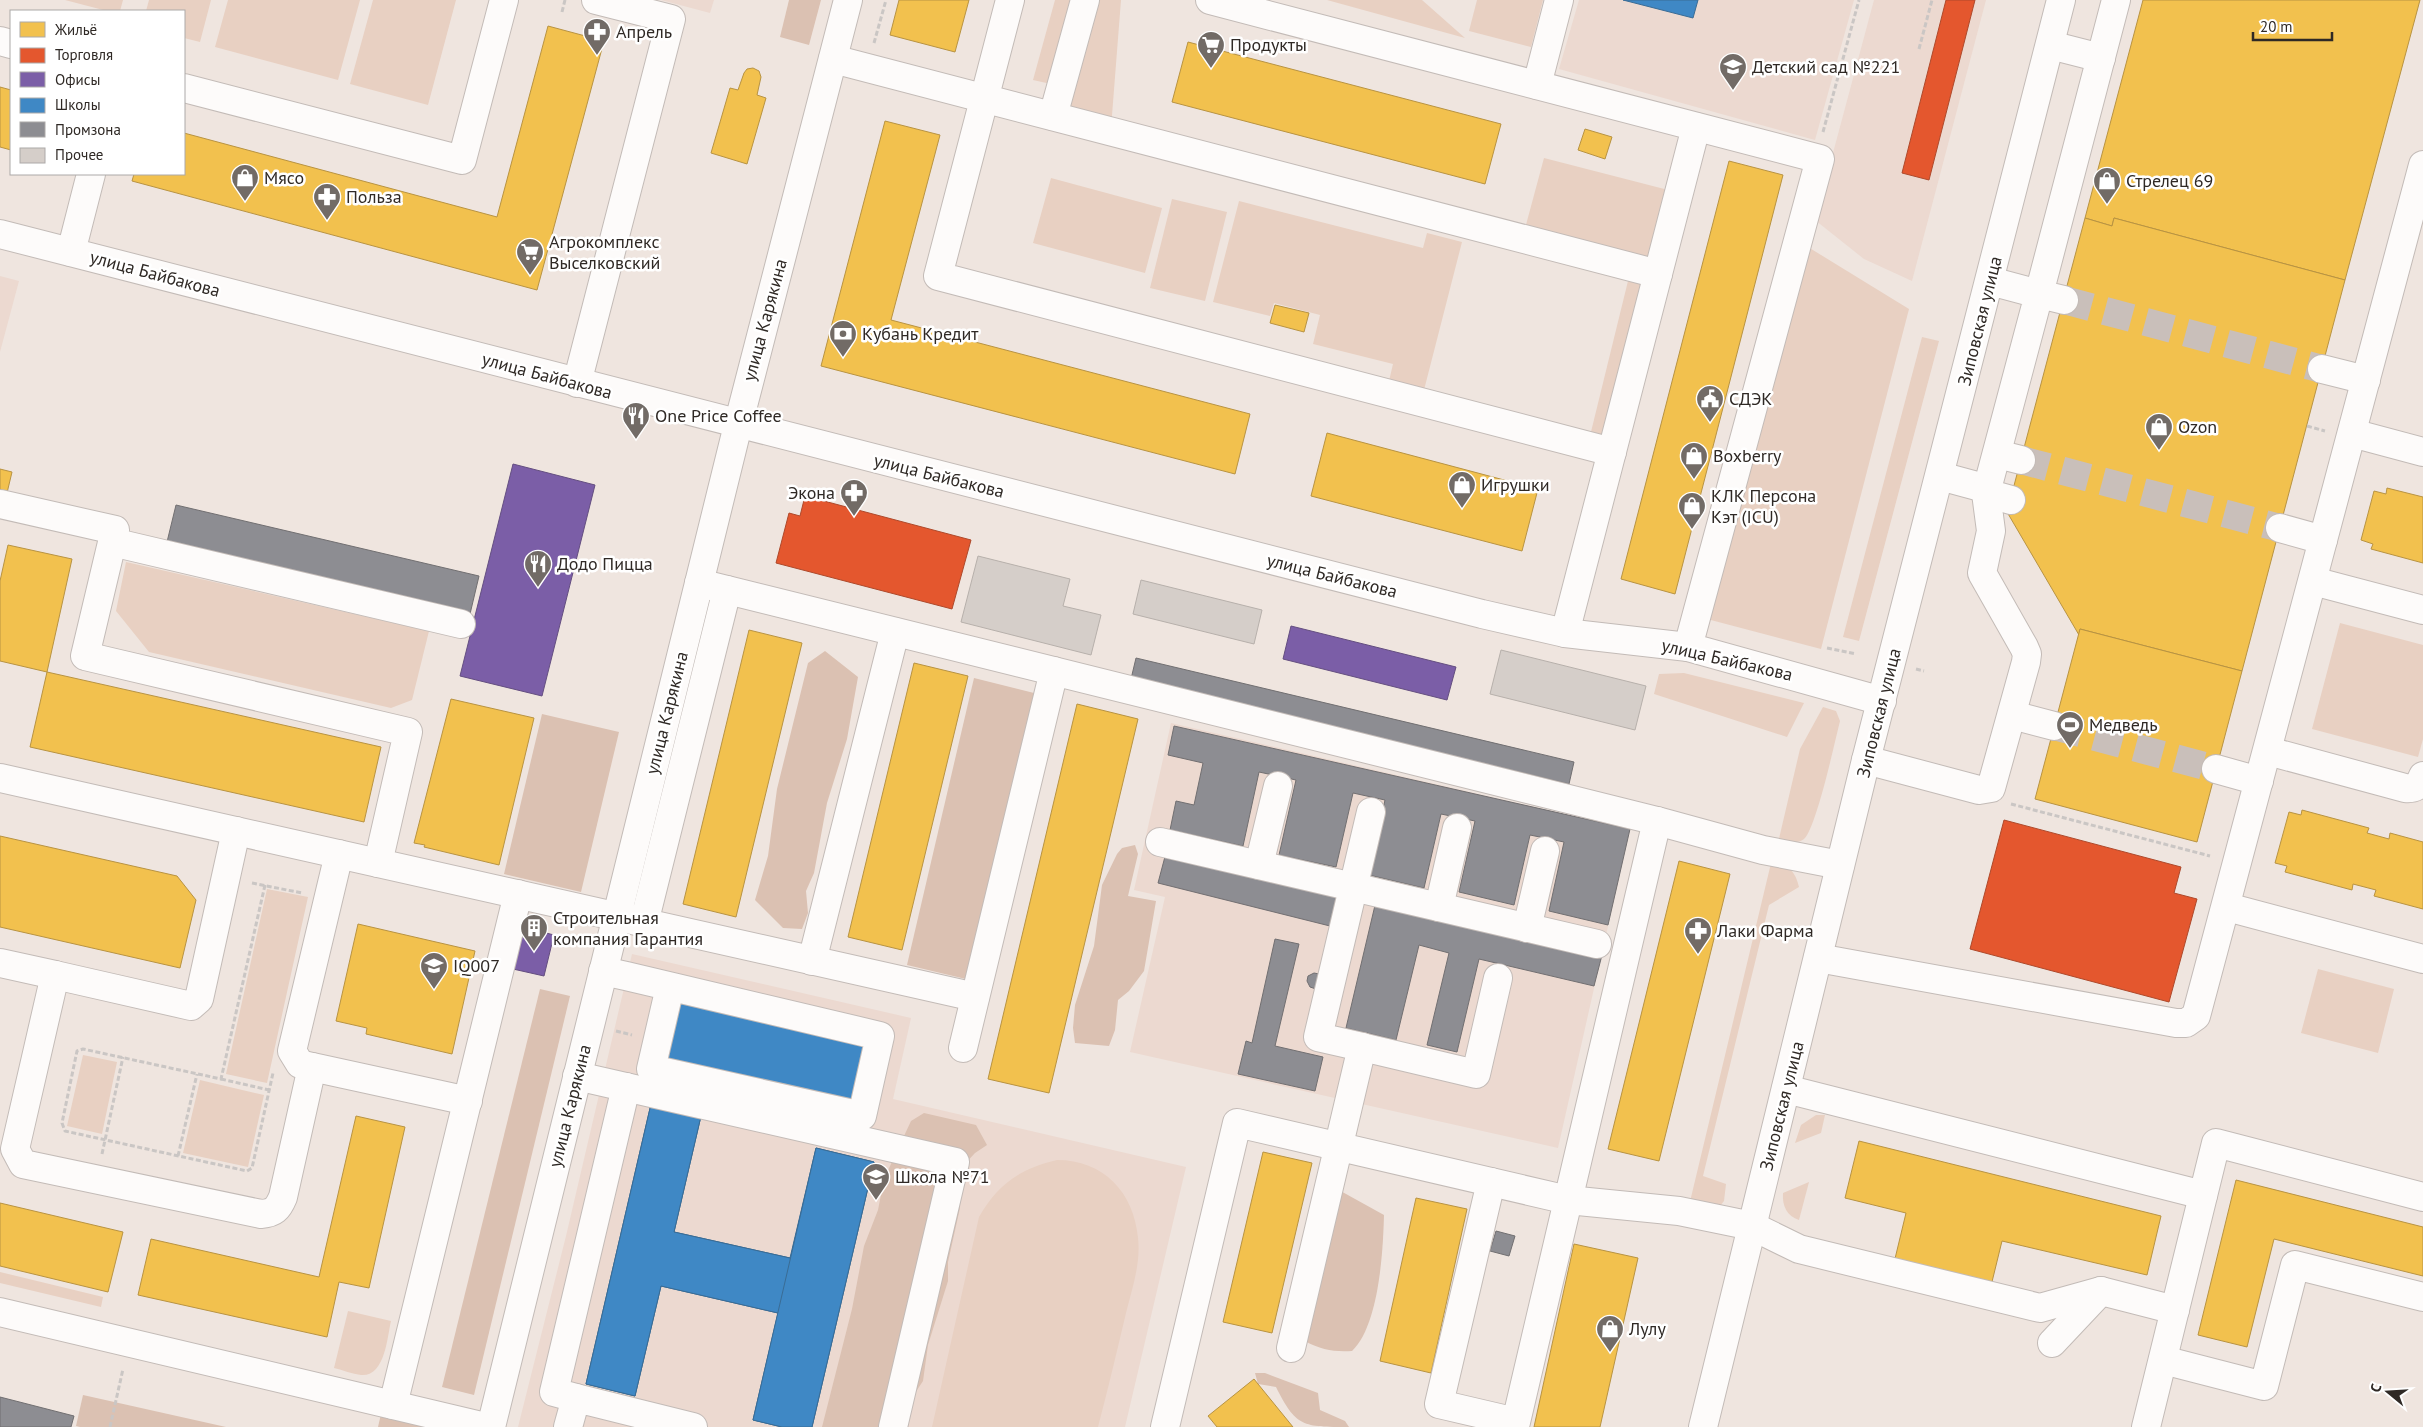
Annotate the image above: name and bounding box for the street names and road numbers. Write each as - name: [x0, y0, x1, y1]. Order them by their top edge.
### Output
- street label: улица Байбакова: [88, 245, 223, 302]
- street label: Зиповская улица: [1952, 254, 2007, 388]
- street label: улица Карякина: [737, 256, 792, 384]
- street label: улица Байбакова: [480, 347, 615, 404]
- street label: улица Байбакова: [871, 448, 1007, 503]
- street label: улица Байбакова: [1264, 548, 1400, 603]
- street label: улица Байбакова: [1659, 633, 1795, 686]
- street label: Зиповская улица: [1851, 646, 1906, 780]
- street label: улица Карякина: [640, 649, 693, 777]
- street label: Зиповская улица: [1754, 1039, 1809, 1173]
- street label: улица Карякина: [543, 1042, 596, 1170]

